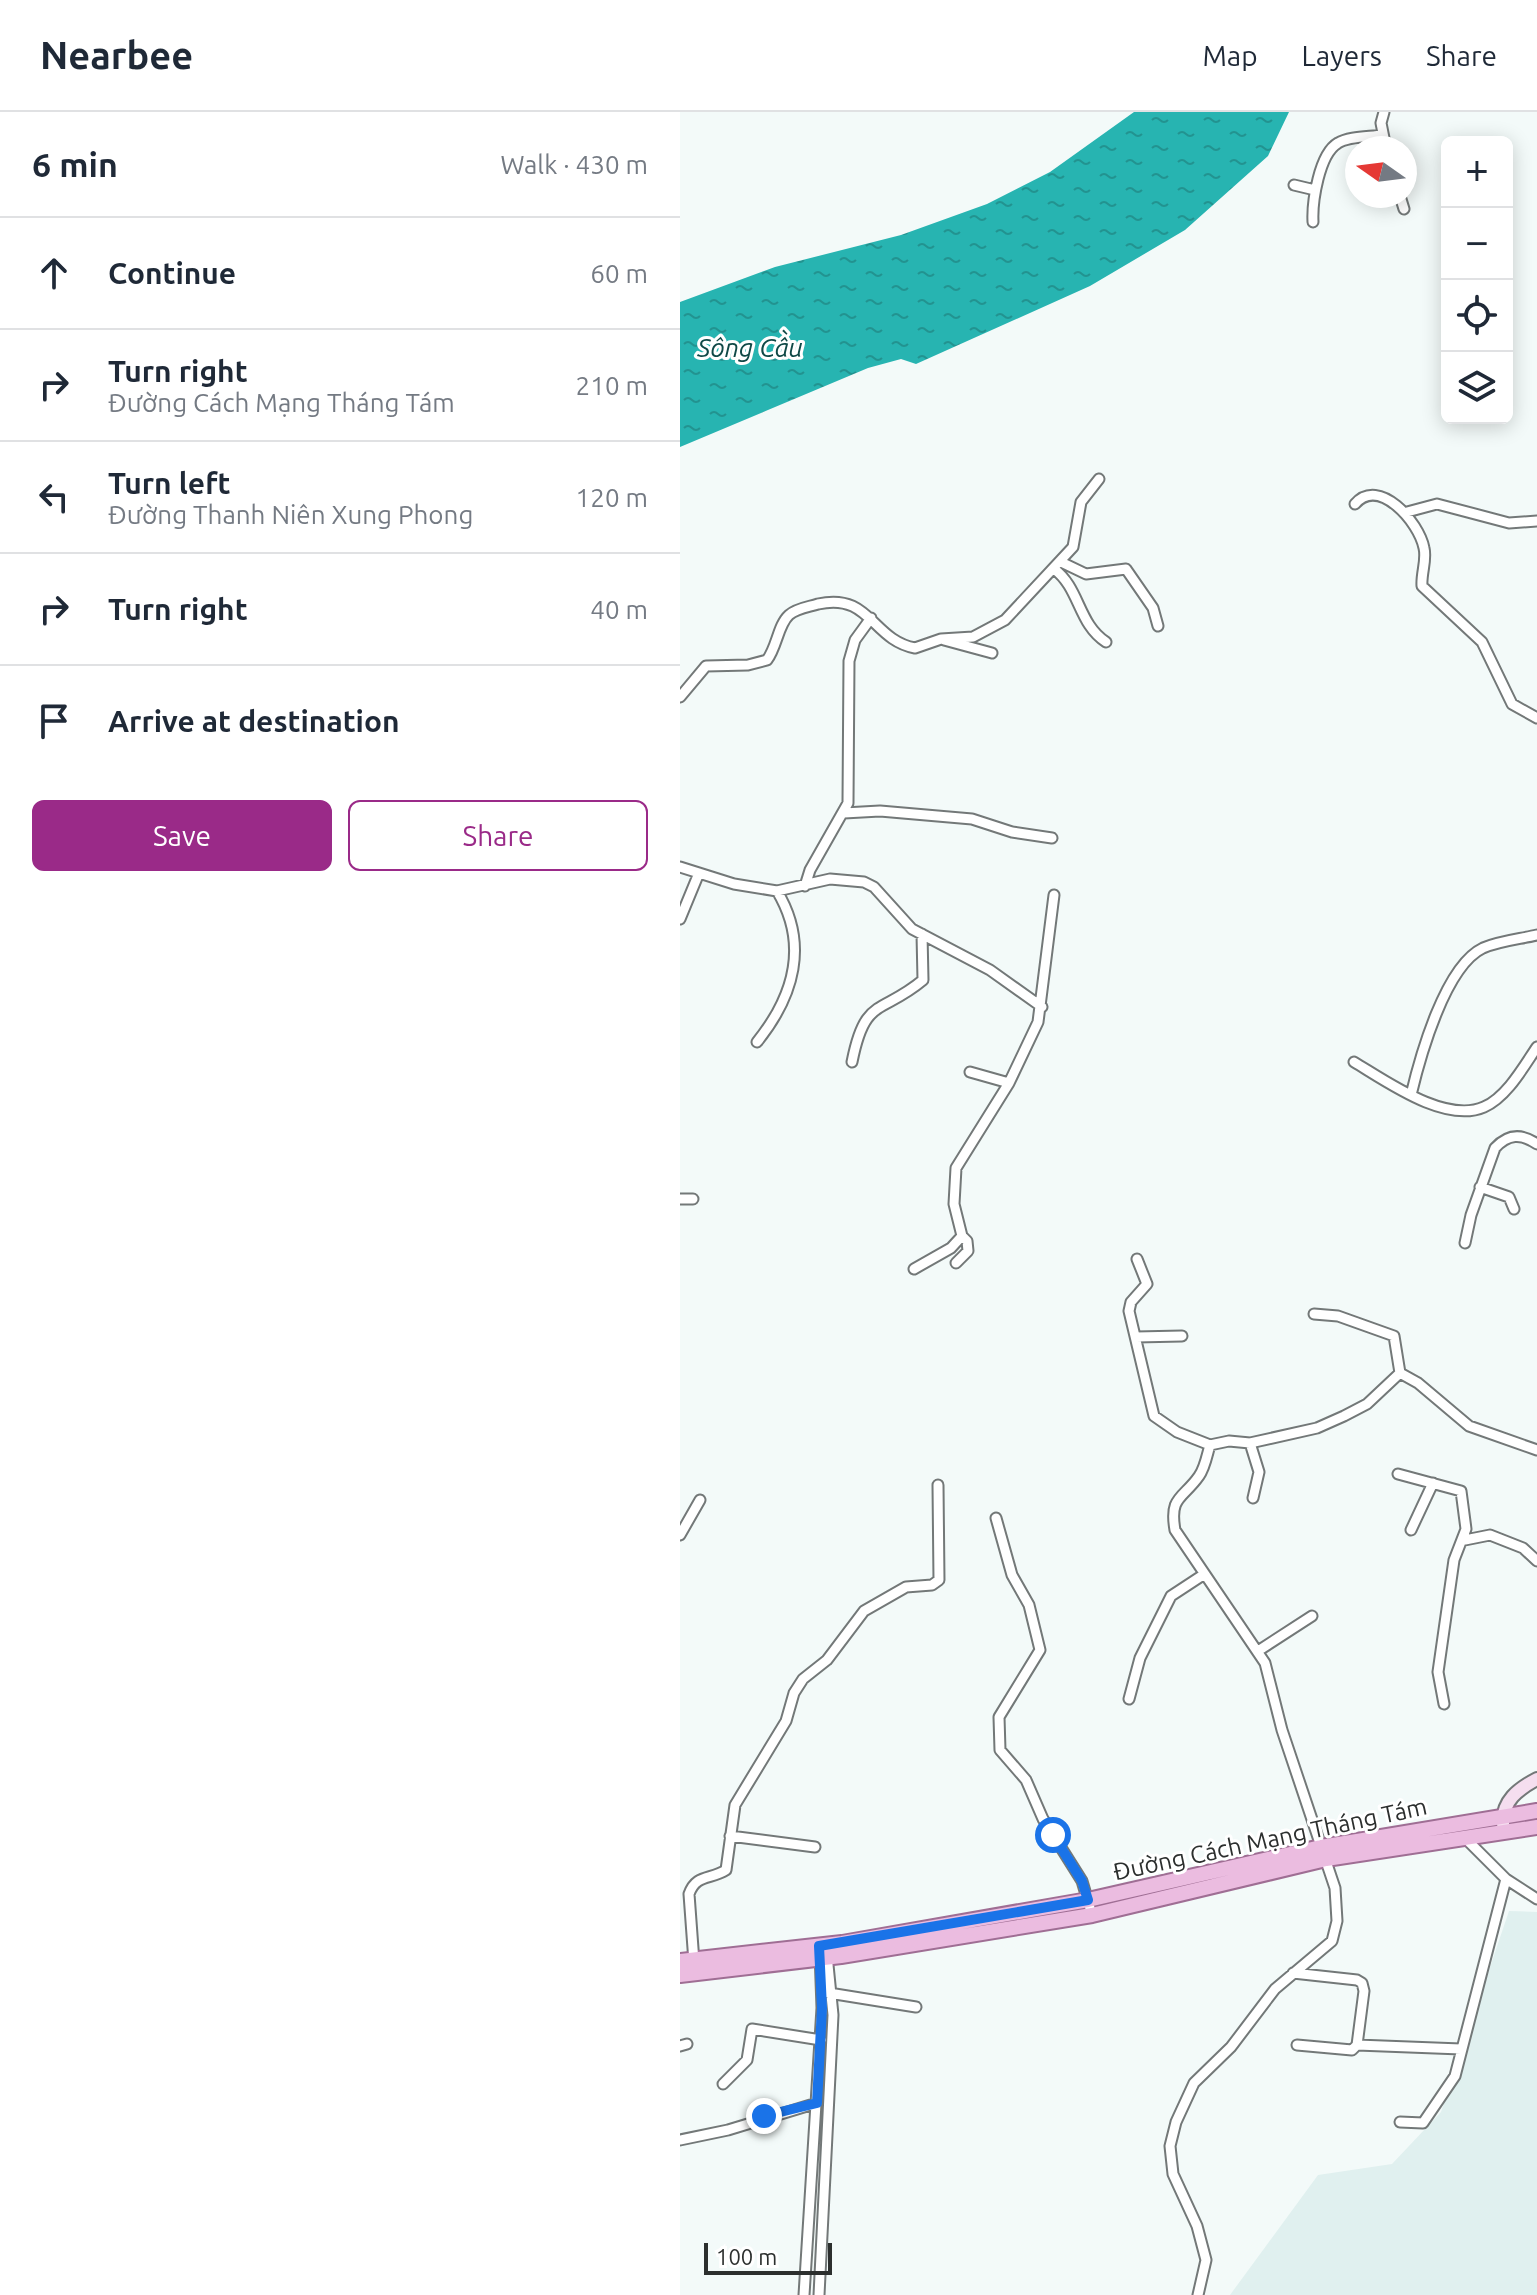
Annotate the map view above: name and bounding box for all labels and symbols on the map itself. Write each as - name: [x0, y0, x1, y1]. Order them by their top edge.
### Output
- north arrow: [1345, 136, 1417, 208]
- water label: Sông Cầu: [696, 329, 803, 362]
- street label: Đường Cách Mạng Tháng Tám: [1111, 1793, 1429, 1885]
- route start: [1035, 1817, 1071, 1853]
- route end: [746, 2098, 782, 2134]
- scale bar: [704, 2239, 832, 2275]

